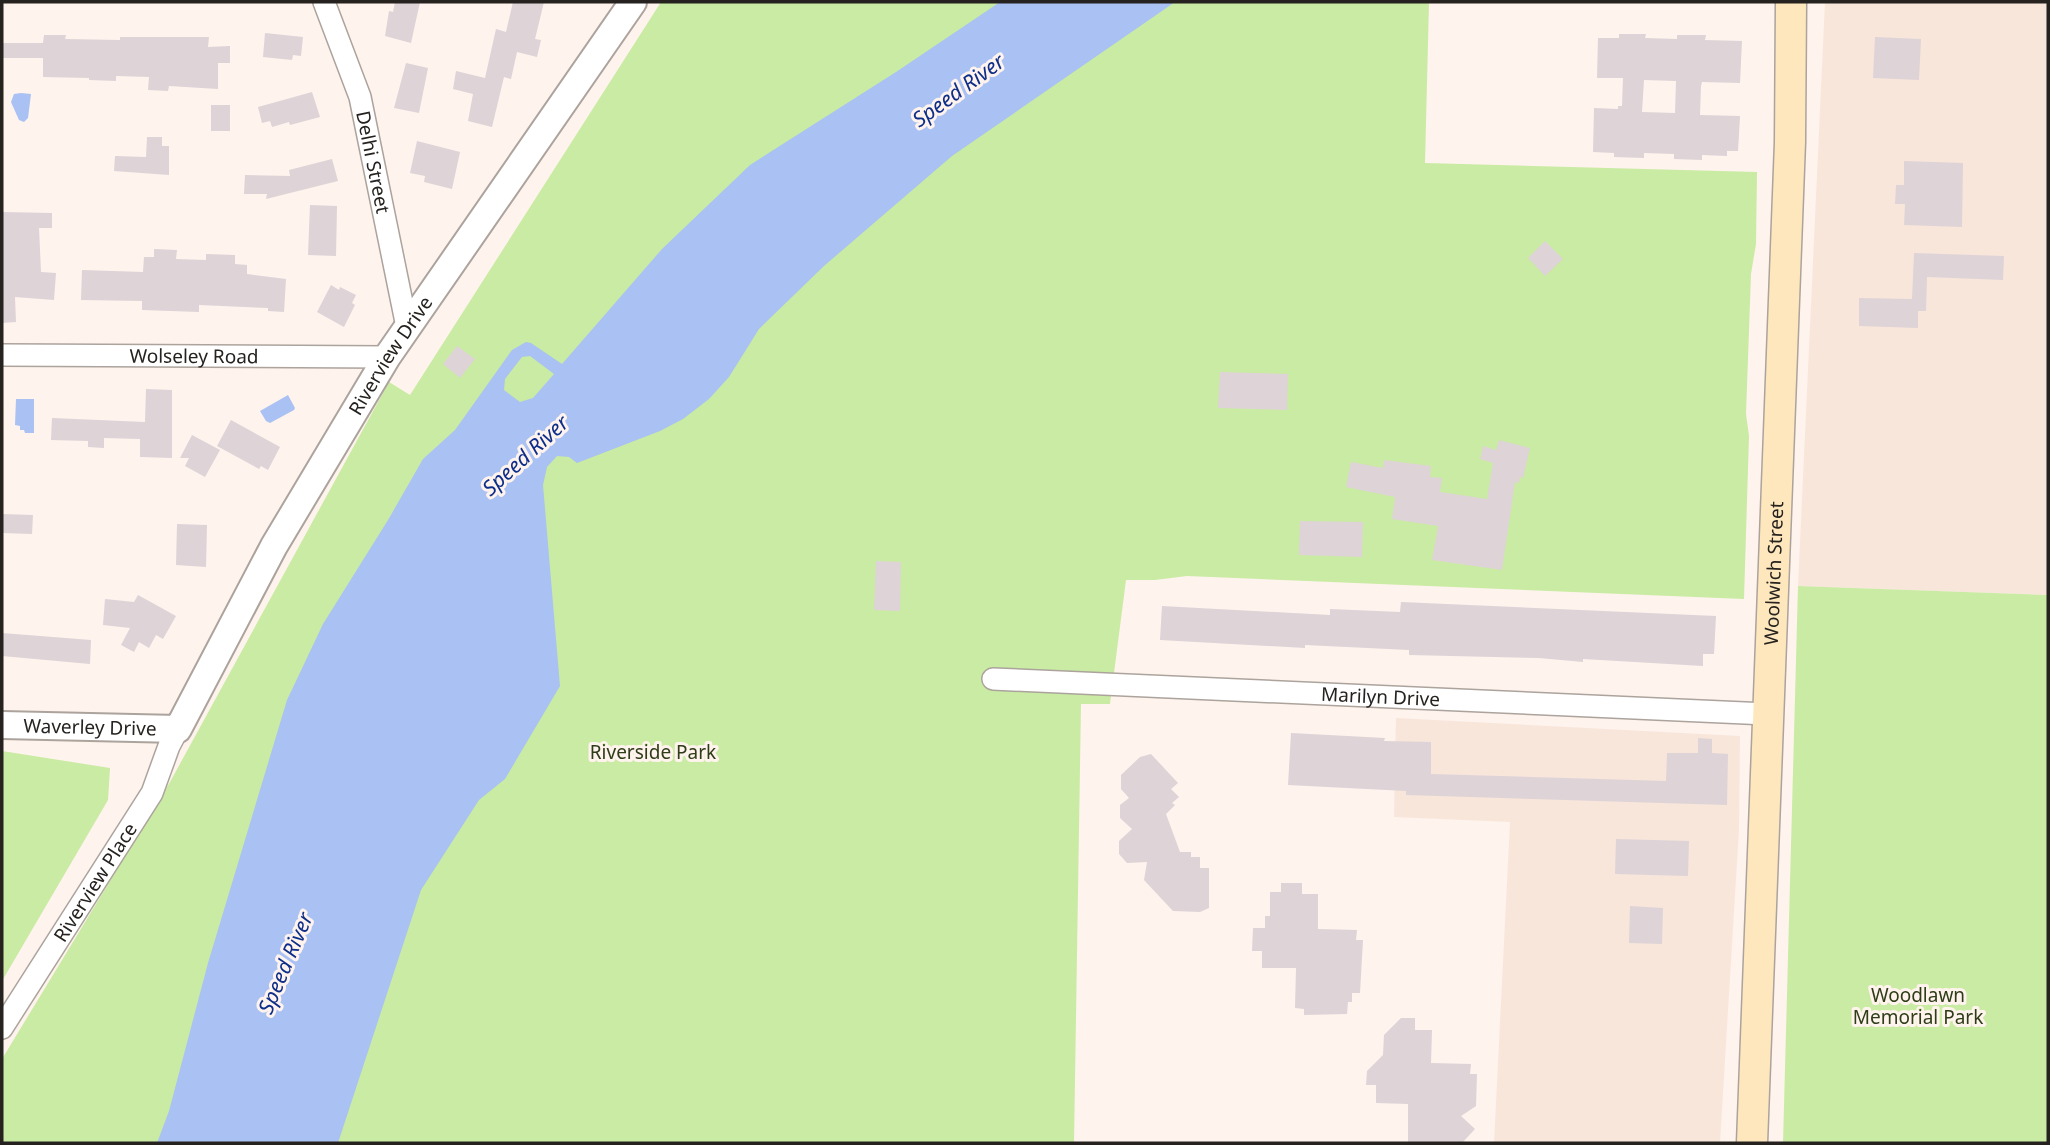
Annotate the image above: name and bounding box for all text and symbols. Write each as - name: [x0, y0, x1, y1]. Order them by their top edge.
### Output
- water label: Speed River: [906, 46, 1011, 133]
- street label: Delhi Street: [350, 108, 396, 216]
- street label: Riverview Drive: [342, 291, 438, 420]
- street label: Wolseley Road: [129, 343, 259, 369]
- water label: Speed River: [476, 408, 576, 501]
- street label: Woolwich Street: [1758, 501, 1789, 646]
- street label: Marilyn Drive: [1321, 681, 1441, 712]
- street label: Waverley Drive: [23, 712, 157, 742]
- park label: Riverside Park: [590, 739, 716, 765]
- street label: Riverview Place: [47, 818, 143, 947]
- water label: Speed River: [251, 907, 320, 1018]
- park label: Woodlawn Memorial Park: [1853, 982, 1983, 1030]

